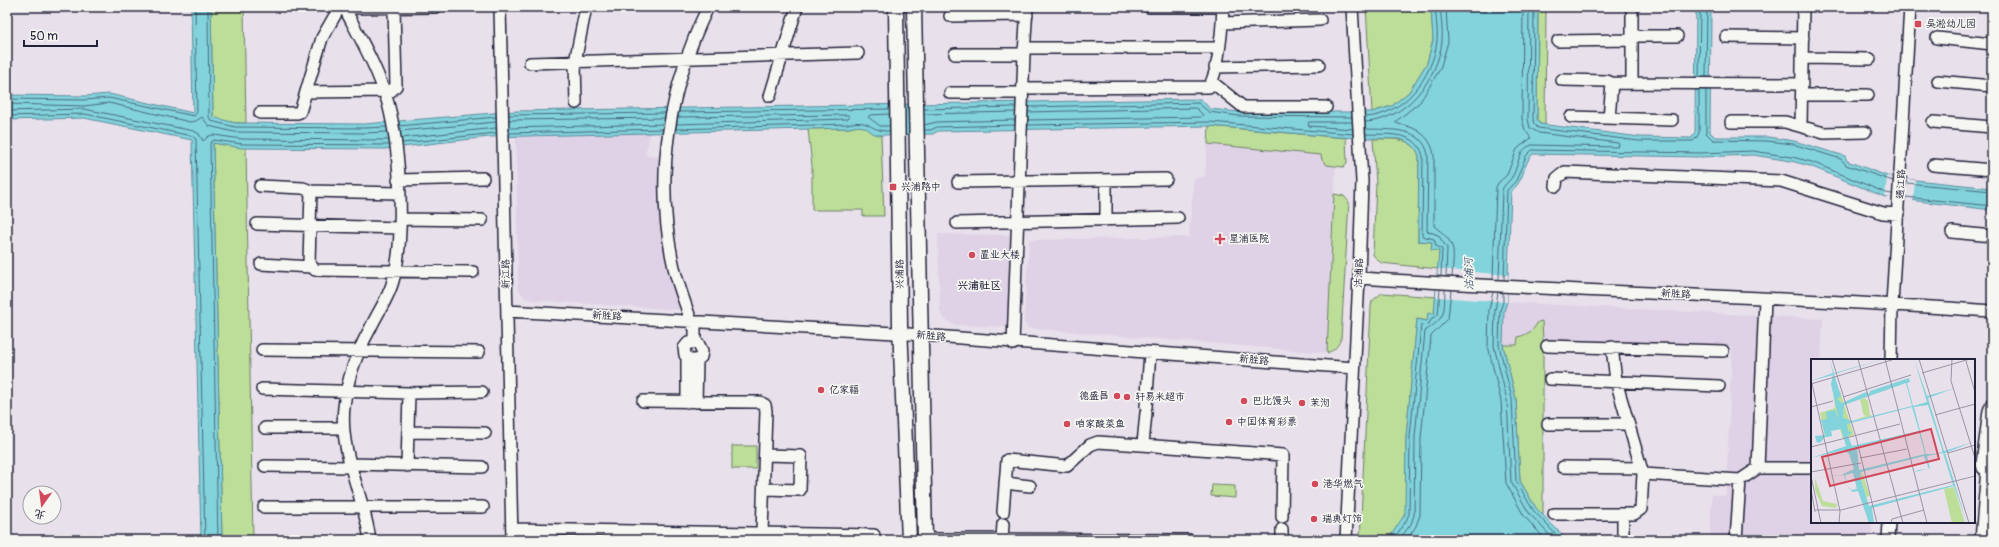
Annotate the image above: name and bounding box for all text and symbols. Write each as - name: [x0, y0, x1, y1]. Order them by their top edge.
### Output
- place label: 吴淞幼儿园: [1926, 18, 1976, 30]
- marker: 吴淞幼儿园: [1913, 19, 1923, 29]
- scale bar: [24, 22, 97, 48]
- text: 50 m: [30, 29, 58, 44]
- street label: 通江路: [1894, 169, 1908, 199]
- place label: 兴浦路中: [901, 181, 941, 193]
- marker: 兴浦路中: [888, 182, 898, 192]
- marker: 星浦医院: [1214, 233, 1226, 245]
- place label: 星浦医院: [1229, 233, 1269, 245]
- place label: 置业大楼: [980, 249, 1020, 261]
- marker: 置业大楼: [967, 250, 977, 260]
- water label: 沽浦河: [1462, 255, 1476, 291]
- street label: 沽浦路: [1352, 258, 1366, 288]
- street label: 新江路: [500, 259, 512, 289]
- street label: 兴浦路: [894, 259, 906, 289]
- district label: 兴浦社区: [957, 279, 1001, 292]
- street label: 新胜路: [1661, 287, 1691, 301]
- street label: 新胜路: [592, 309, 622, 323]
- street label: 新胜路: [916, 329, 946, 343]
- street label: 新胜路: [1239, 353, 1269, 367]
- inset map: [1811, 359, 1975, 523]
- place label: 亿家福: [829, 384, 859, 396]
- marker: 亿家福: [816, 385, 826, 395]
- place label: 德盛昌: [1079, 390, 1109, 402]
- marker: 德盛昌: [1112, 391, 1122, 401]
- place label: 轩易米超市: [1135, 391, 1185, 403]
- marker: 轩易米超市: [1122, 392, 1132, 402]
- place label: 巴比馒头: [1252, 395, 1292, 407]
- marker: 巴比馒头: [1239, 396, 1249, 406]
- place label: 茉沏: [1310, 397, 1330, 409]
- marker: 茉沏: [1297, 398, 1307, 408]
- place label: 中国体育彩票: [1237, 416, 1297, 428]
- marker: 中国体育彩票: [1224, 417, 1234, 427]
- place label: 咱家酸菜鱼: [1075, 418, 1125, 430]
- marker: 咱家酸菜鱼: [1062, 419, 1072, 429]
- place label: 港华燃气: [1323, 478, 1363, 490]
- marker: 港华燃气: [1310, 479, 1320, 489]
- north arrow: [22, 485, 62, 525]
- text: 北: [33, 507, 47, 522]
- place label: 瑞典灯饰: [1322, 513, 1362, 525]
- marker: 瑞典灯饰: [1309, 514, 1319, 524]

